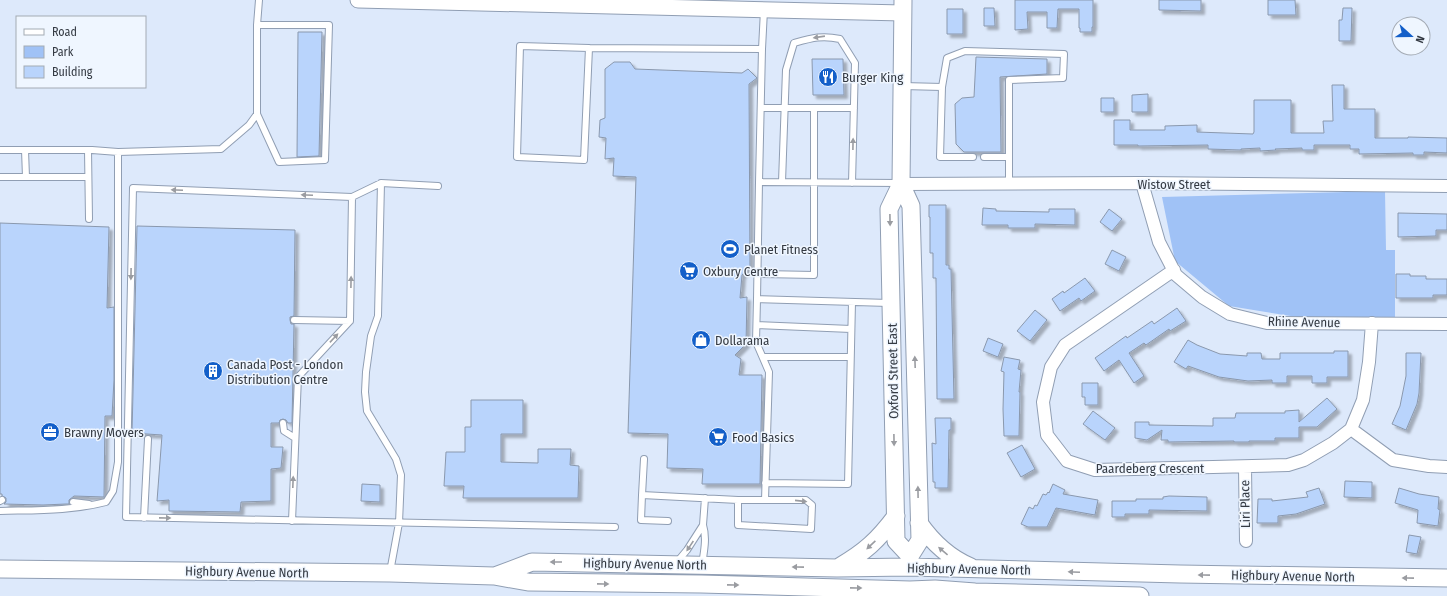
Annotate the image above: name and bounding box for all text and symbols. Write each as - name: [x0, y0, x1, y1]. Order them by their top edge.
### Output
- legend: [16, 16, 146, 88]
- north arrow: [1391, 16, 1431, 56]
- text: Road: [52, 25, 77, 39]
- one-way arrow: [813, 34, 825, 40]
- text: N: [1413, 34, 1427, 45]
- text: Park: [52, 45, 74, 59]
- text: Building: [52, 65, 93, 79]
- restaurant icon: Burger King: [817, 66, 839, 88]
- place label: Burger King: [842, 70, 904, 85]
- one-way arrow: [850, 137, 856, 150]
- street label: Wistow Street: [1138, 177, 1211, 192]
- one-way arrow: [170, 187, 183, 193]
- one-way arrow: [301, 192, 313, 199]
- one-way arrow: [886, 214, 893, 226]
- sports icon: Planet Fitness: [719, 238, 741, 260]
- place label: Planet Fitness: [744, 242, 818, 257]
- supermarket icon: Oxbury Centre: [678, 260, 700, 282]
- place label: Oxbury Centre: [703, 264, 778, 279]
- one-way arrow: [128, 268, 134, 281]
- one-way arrow: [348, 275, 354, 288]
- street label: Rhine Avenue: [1268, 314, 1340, 330]
- street label: Oxford Street East: [885, 322, 901, 419]
- shop icon: Dollarama: [690, 329, 712, 351]
- one-way arrow: [329, 333, 339, 343]
- place label: Dollarama: [715, 333, 769, 348]
- one-way arrow: [912, 355, 918, 368]
- place label: Canada Post - London Distribution Centre: [227, 357, 343, 387]
- building icon: Canada Post - London Distribution Centre: [202, 360, 224, 382]
- office icon: Brawny Movers: [39, 421, 61, 443]
- place label: Brawny Movers: [64, 425, 144, 440]
- supermarket icon: Food Basics: [707, 426, 729, 448]
- place label: Food Basics: [732, 430, 795, 445]
- one-way arrow: [891, 434, 897, 447]
- street label: Paardeberg Crescent: [1096, 461, 1205, 476]
- one-way arrow: [290, 476, 297, 488]
- street label: Liri Place: [1237, 480, 1253, 528]
- one-way arrow: [915, 486, 922, 498]
- one-way arrow: [795, 497, 807, 504]
- one-way arrow: [159, 515, 172, 521]
- one-way arrow: [686, 541, 694, 551]
- one-way arrow: [866, 541, 876, 550]
- one-way arrow: [938, 546, 949, 555]
- street label: Highbury Avenue North: [583, 555, 707, 573]
- one-way arrow: [549, 559, 562, 565]
- street label: Highbury Avenue North: [907, 560, 1031, 578]
- street label: Highbury Avenue North: [185, 563, 309, 581]
- one-way arrow: [791, 564, 804, 570]
- street label: Highbury Avenue North: [1231, 567, 1355, 585]
- one-way arrow: [1068, 568, 1080, 575]
- one-way arrow: [1197, 572, 1210, 578]
- one-way arrow: [1401, 575, 1414, 581]
- one-way arrow: [597, 580, 609, 587]
- one-way arrow: [727, 582, 740, 588]
- one-way arrow: [850, 585, 863, 591]

